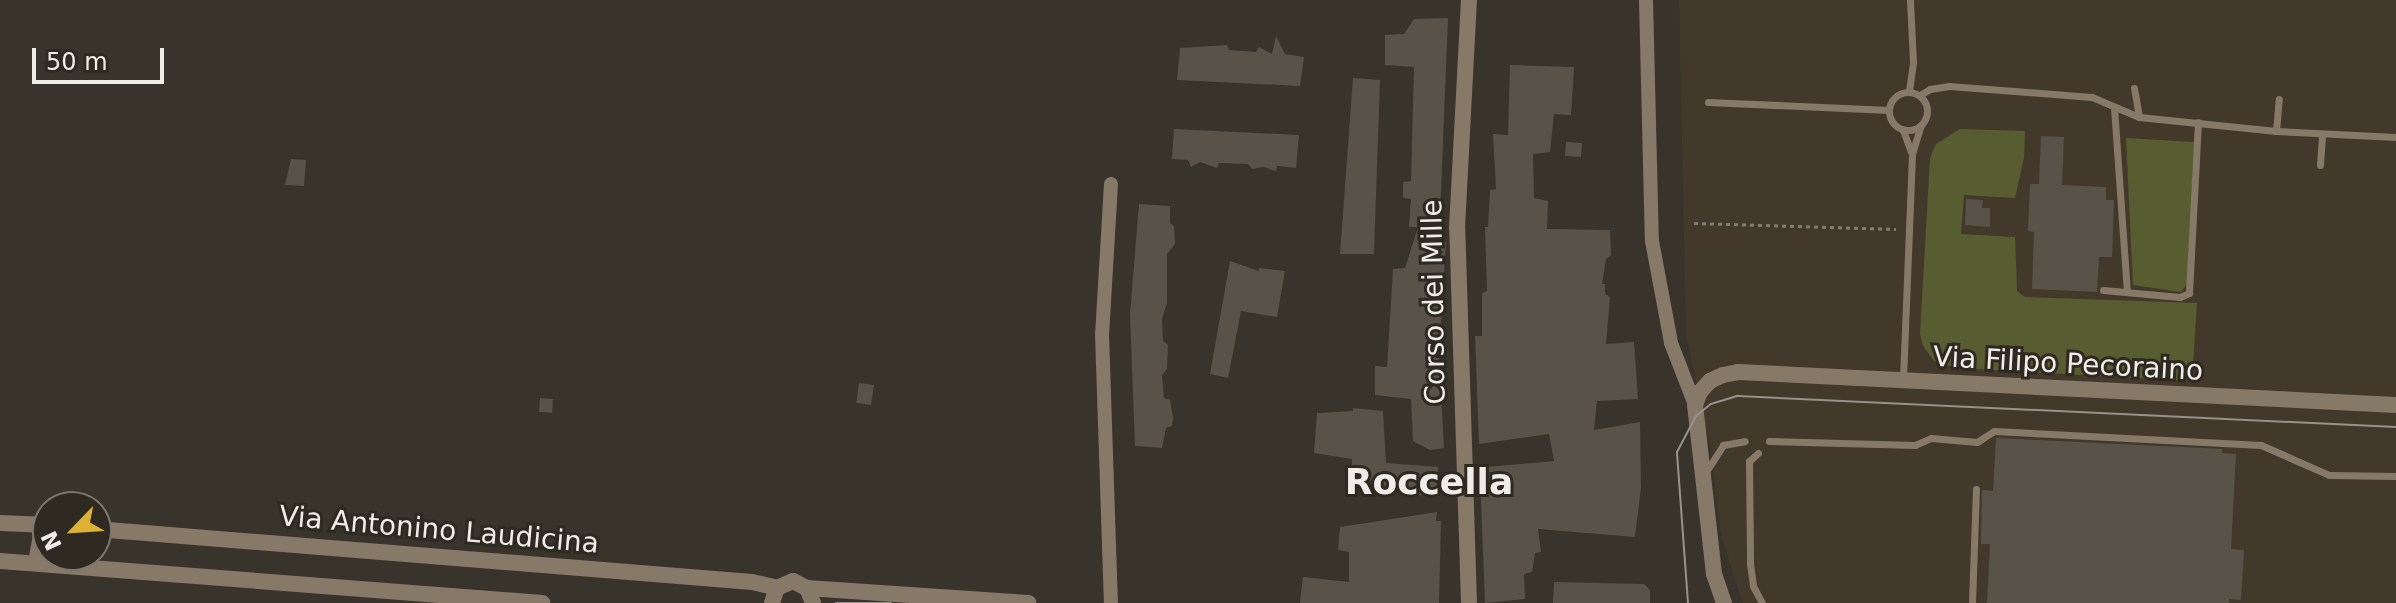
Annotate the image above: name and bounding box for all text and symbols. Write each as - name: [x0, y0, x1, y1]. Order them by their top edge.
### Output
- scale bar: [36, 32, 168, 82]
- text: 50 m: [46, 48, 108, 76]
- street label: Corso dei Mille: [1415, 199, 1453, 405]
- street label: Via Filipo Pecoraino: [1932, 340, 2204, 388]
- district label: Roccella: [1345, 460, 1513, 504]
- north arrow: [32, 491, 112, 571]
- street label: Via Antonino Laudicina: [278, 499, 600, 561]
- text: N: [36, 527, 67, 554]

